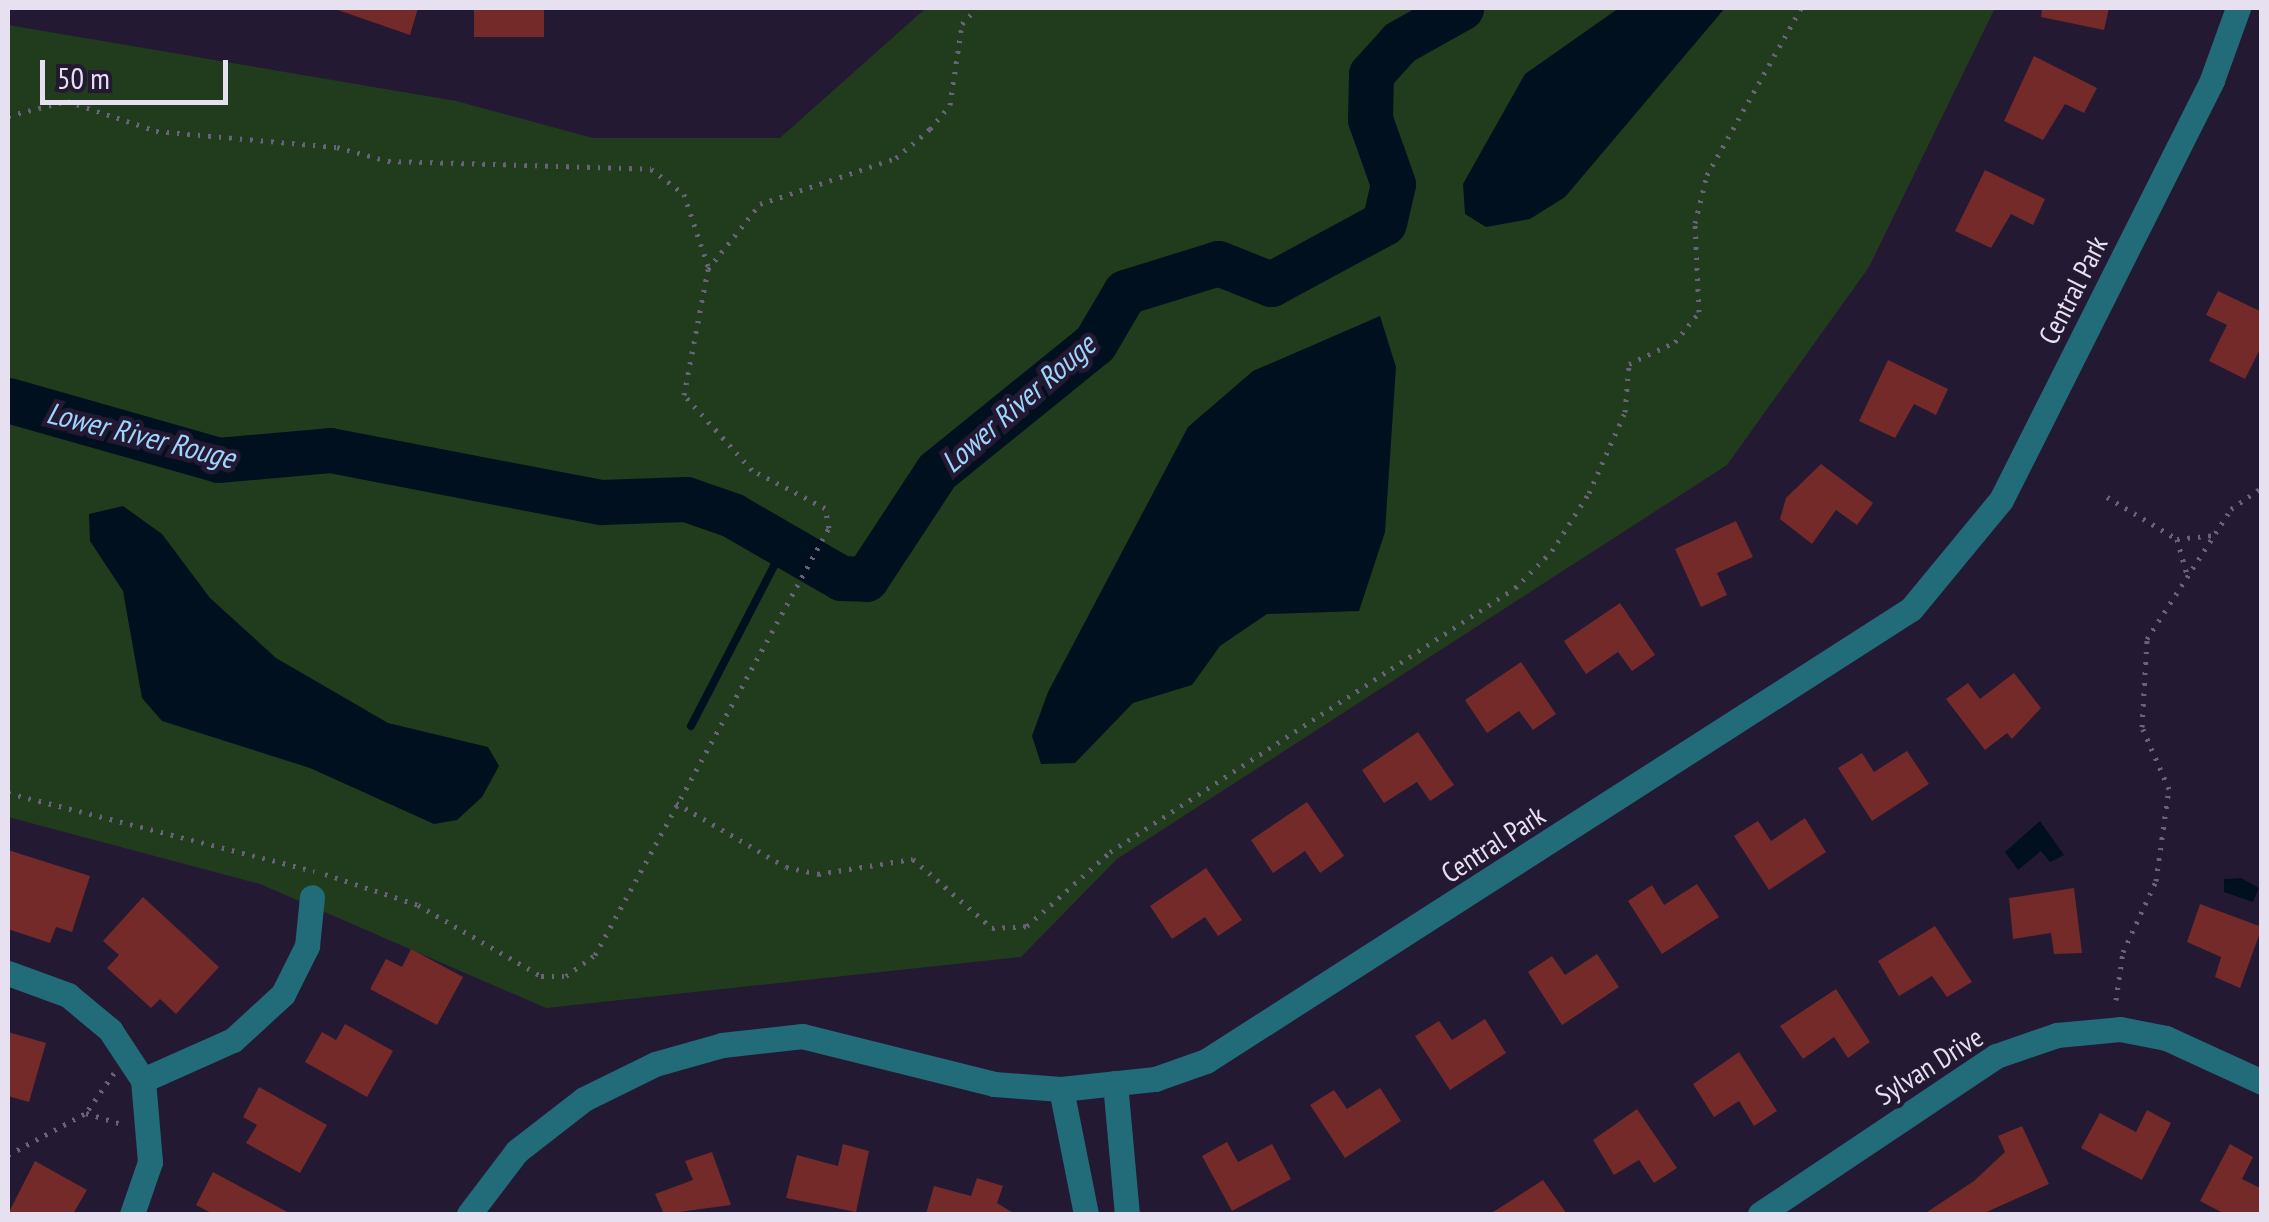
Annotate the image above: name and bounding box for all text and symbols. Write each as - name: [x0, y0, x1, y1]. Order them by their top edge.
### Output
- scale bar: [45, 40, 232, 102]
- text: 50 m: [57, 58, 110, 97]
- street label: Central Park: [2032, 230, 2114, 350]
- water label: Lower River Rouge: [934, 326, 1102, 480]
- water label: Lower River Rouge: [43, 394, 239, 476]
- street label: Central Park: [1435, 798, 1551, 890]
- street label: Sylvan Drive: [1869, 1020, 1989, 1112]

